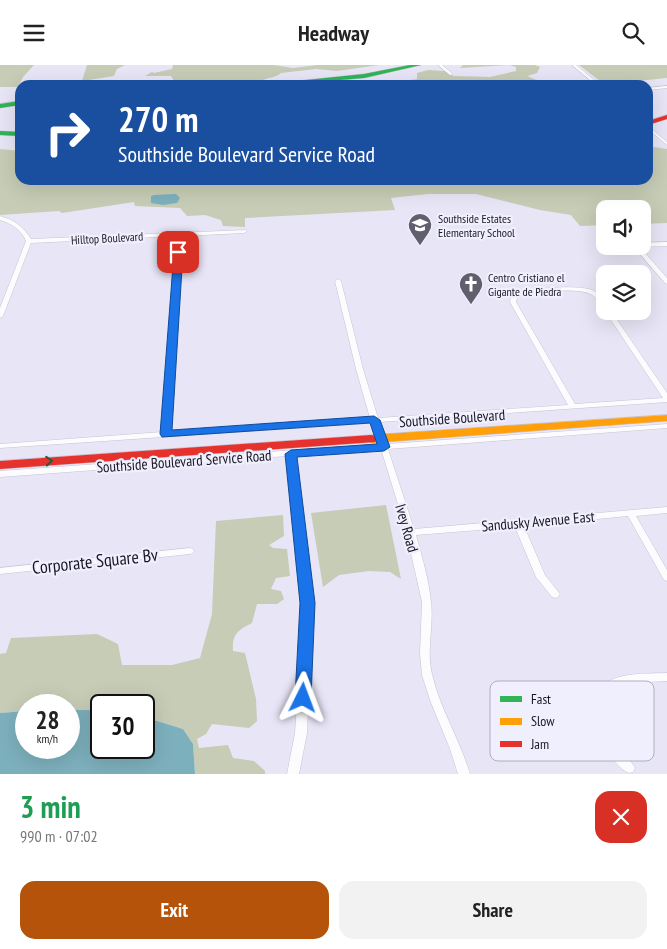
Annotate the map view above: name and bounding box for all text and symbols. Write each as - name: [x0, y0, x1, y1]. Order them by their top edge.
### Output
- icon: menu: [20, 19, 48, 47]
- text: Headway: [298, 19, 369, 47]
- icon: search: [619, 19, 647, 47]
- text: 270 m: [118, 96, 199, 142]
- icon: right: [35, 100, 100, 165]
- text: Southside Boulevard Service Road: [118, 140, 375, 168]
- map controls: [596, 200, 651, 320]
- button: sound: [596, 200, 651, 255]
- place label: Southside Estates Elementary School: [438, 211, 515, 240]
- school or university icon: Southside Estates Elementary School: [407, 212, 433, 246]
- street label: Hilltop Boulevard: [70, 229, 144, 247]
- pin: [157, 231, 199, 273]
- icon: arrive: [164, 238, 192, 266]
- button: layers: [596, 265, 651, 320]
- place label: Centro Cristiano el Gigante de Piedra: [488, 270, 565, 299]
- church icon: Centro Cristiano el Gigante de Piedra: [458, 271, 484, 305]
- street label: Southside Boulevard: [398, 405, 506, 431]
- street label: Southside Boulevard Service Road: [96, 445, 272, 477]
- one-way arrow: [45, 456, 53, 467]
- street label: Ivey Road: [391, 502, 423, 554]
- street label: Sandusky Avenue East: [481, 507, 595, 535]
- street label: Corporate Square Bv: [31, 543, 159, 579]
- position arrow: [276, 671, 328, 723]
- legend: [490, 681, 654, 761]
- text: Fast: [531, 690, 551, 708]
- speed limit sign: 30: [90, 694, 155, 759]
- text: 28: [36, 704, 59, 736]
- text: Slow: [531, 712, 555, 730]
- text: km/h: [37, 731, 58, 746]
- text: Jam: [530, 735, 549, 753]
- text: 3 min: [20, 787, 81, 826]
- button: close: [595, 791, 647, 843]
- text: 990 m · 07:02: [20, 826, 98, 846]
- button: Exit: [20, 881, 329, 939]
- button: Share: [339, 881, 647, 939]

